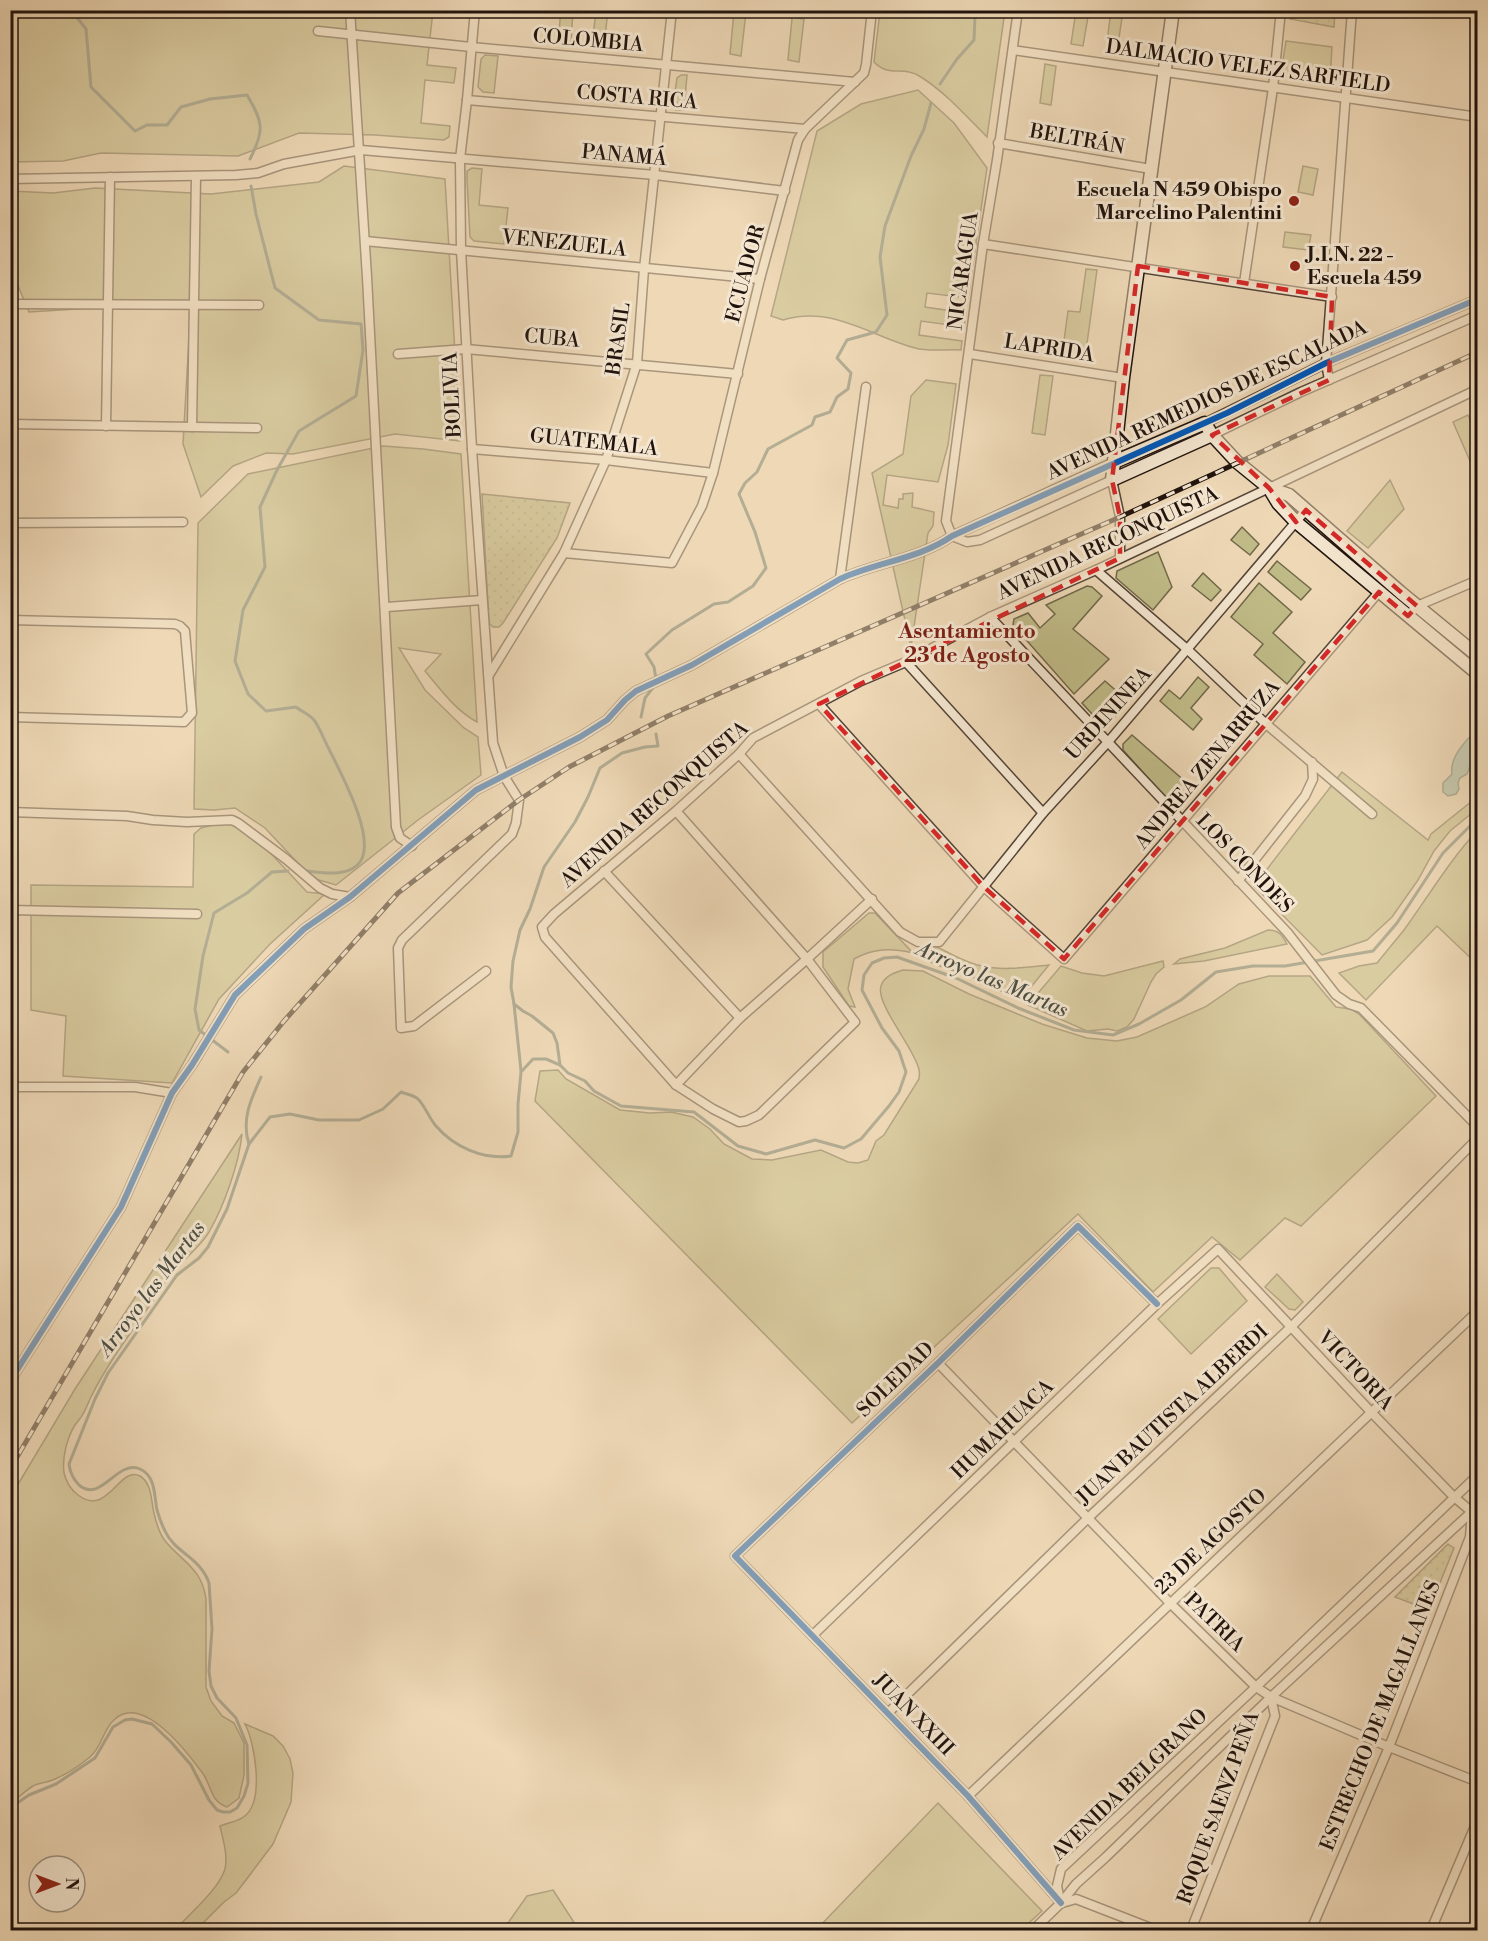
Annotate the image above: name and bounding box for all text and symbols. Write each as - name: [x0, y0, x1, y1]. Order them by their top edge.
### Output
- street label: COLOMBIA: [532, 24, 646, 58]
- street label: DALMACIO VELEZ SARFIELD: [1104, 35, 1392, 99]
- street label: COSTA RICA: [575, 80, 700, 116]
- street label: BELTRÁN: [1026, 118, 1127, 161]
- street label: PANAMÁ: [580, 139, 669, 172]
- place label: Escuela N 459 Obispo Marcelino Palentini: [1076, 178, 1283, 226]
- marker: Escuela N 459 Obispo Marcelino Palentini: [1287, 194, 1301, 208]
- street label: NICARAGUA: [943, 209, 985, 332]
- street label: ECUADOR: [721, 221, 771, 326]
- street label: VENEZUELA: [499, 225, 629, 263]
- place label: J.I.N. 22 - Escuela 459: [1304, 243, 1422, 291]
- marker: J.I.N. 22 - Escuela 459: [1288, 259, 1302, 273]
- street label: BRASIL: [601, 301, 636, 378]
- street label: AVENIDA REMEDIOS DE ESCALADA: [1042, 315, 1372, 487]
- street label: CUBA: [523, 324, 582, 354]
- street label: LAPRIDA: [1002, 330, 1097, 369]
- street label: BOLIVIA: [438, 350, 468, 440]
- street label: GUATEMALA: [529, 424, 661, 462]
- street label: AVENIDA RECONQUISTA: [992, 481, 1224, 607]
- district label: Asentamiento 23 de Agosto: [897, 619, 1036, 669]
- street label: URDININEA: [1061, 661, 1158, 766]
- street label: ANDREA ZENARRUZA: [1129, 674, 1287, 855]
- street label: AVENIDA RECONQUISTA: [555, 716, 755, 894]
- street label: LOS CONDES: [1190, 809, 1298, 919]
- water label: Arroyo las Martas: [910, 936, 1072, 1024]
- water label: Arroyo las Martas: [92, 1216, 211, 1363]
- street label: JUAN BAUTISTA ALBERDI: [1071, 1319, 1274, 1511]
- street label: VICTORIA: [1311, 1325, 1399, 1417]
- street label: SOLEDAD: [852, 1337, 940, 1423]
- street label: HUMAHUACA: [947, 1374, 1060, 1485]
- street label: 23 DE AGOSTO: [1150, 1484, 1272, 1600]
- street label: ESTRECHO DE MAGALLANES: [1315, 1577, 1447, 1855]
- street label: PATRIA: [1179, 1588, 1250, 1659]
- street label: JUAN XXIII: [867, 1668, 959, 1762]
- street label: AVENIDA BELGRANO: [1046, 1704, 1213, 1867]
- street label: ROQUE SAENZ PEÑA: [1171, 1706, 1266, 1908]
- north arrow: [27, 1854, 87, 1914]
- text: N: [61, 1878, 81, 1891]

